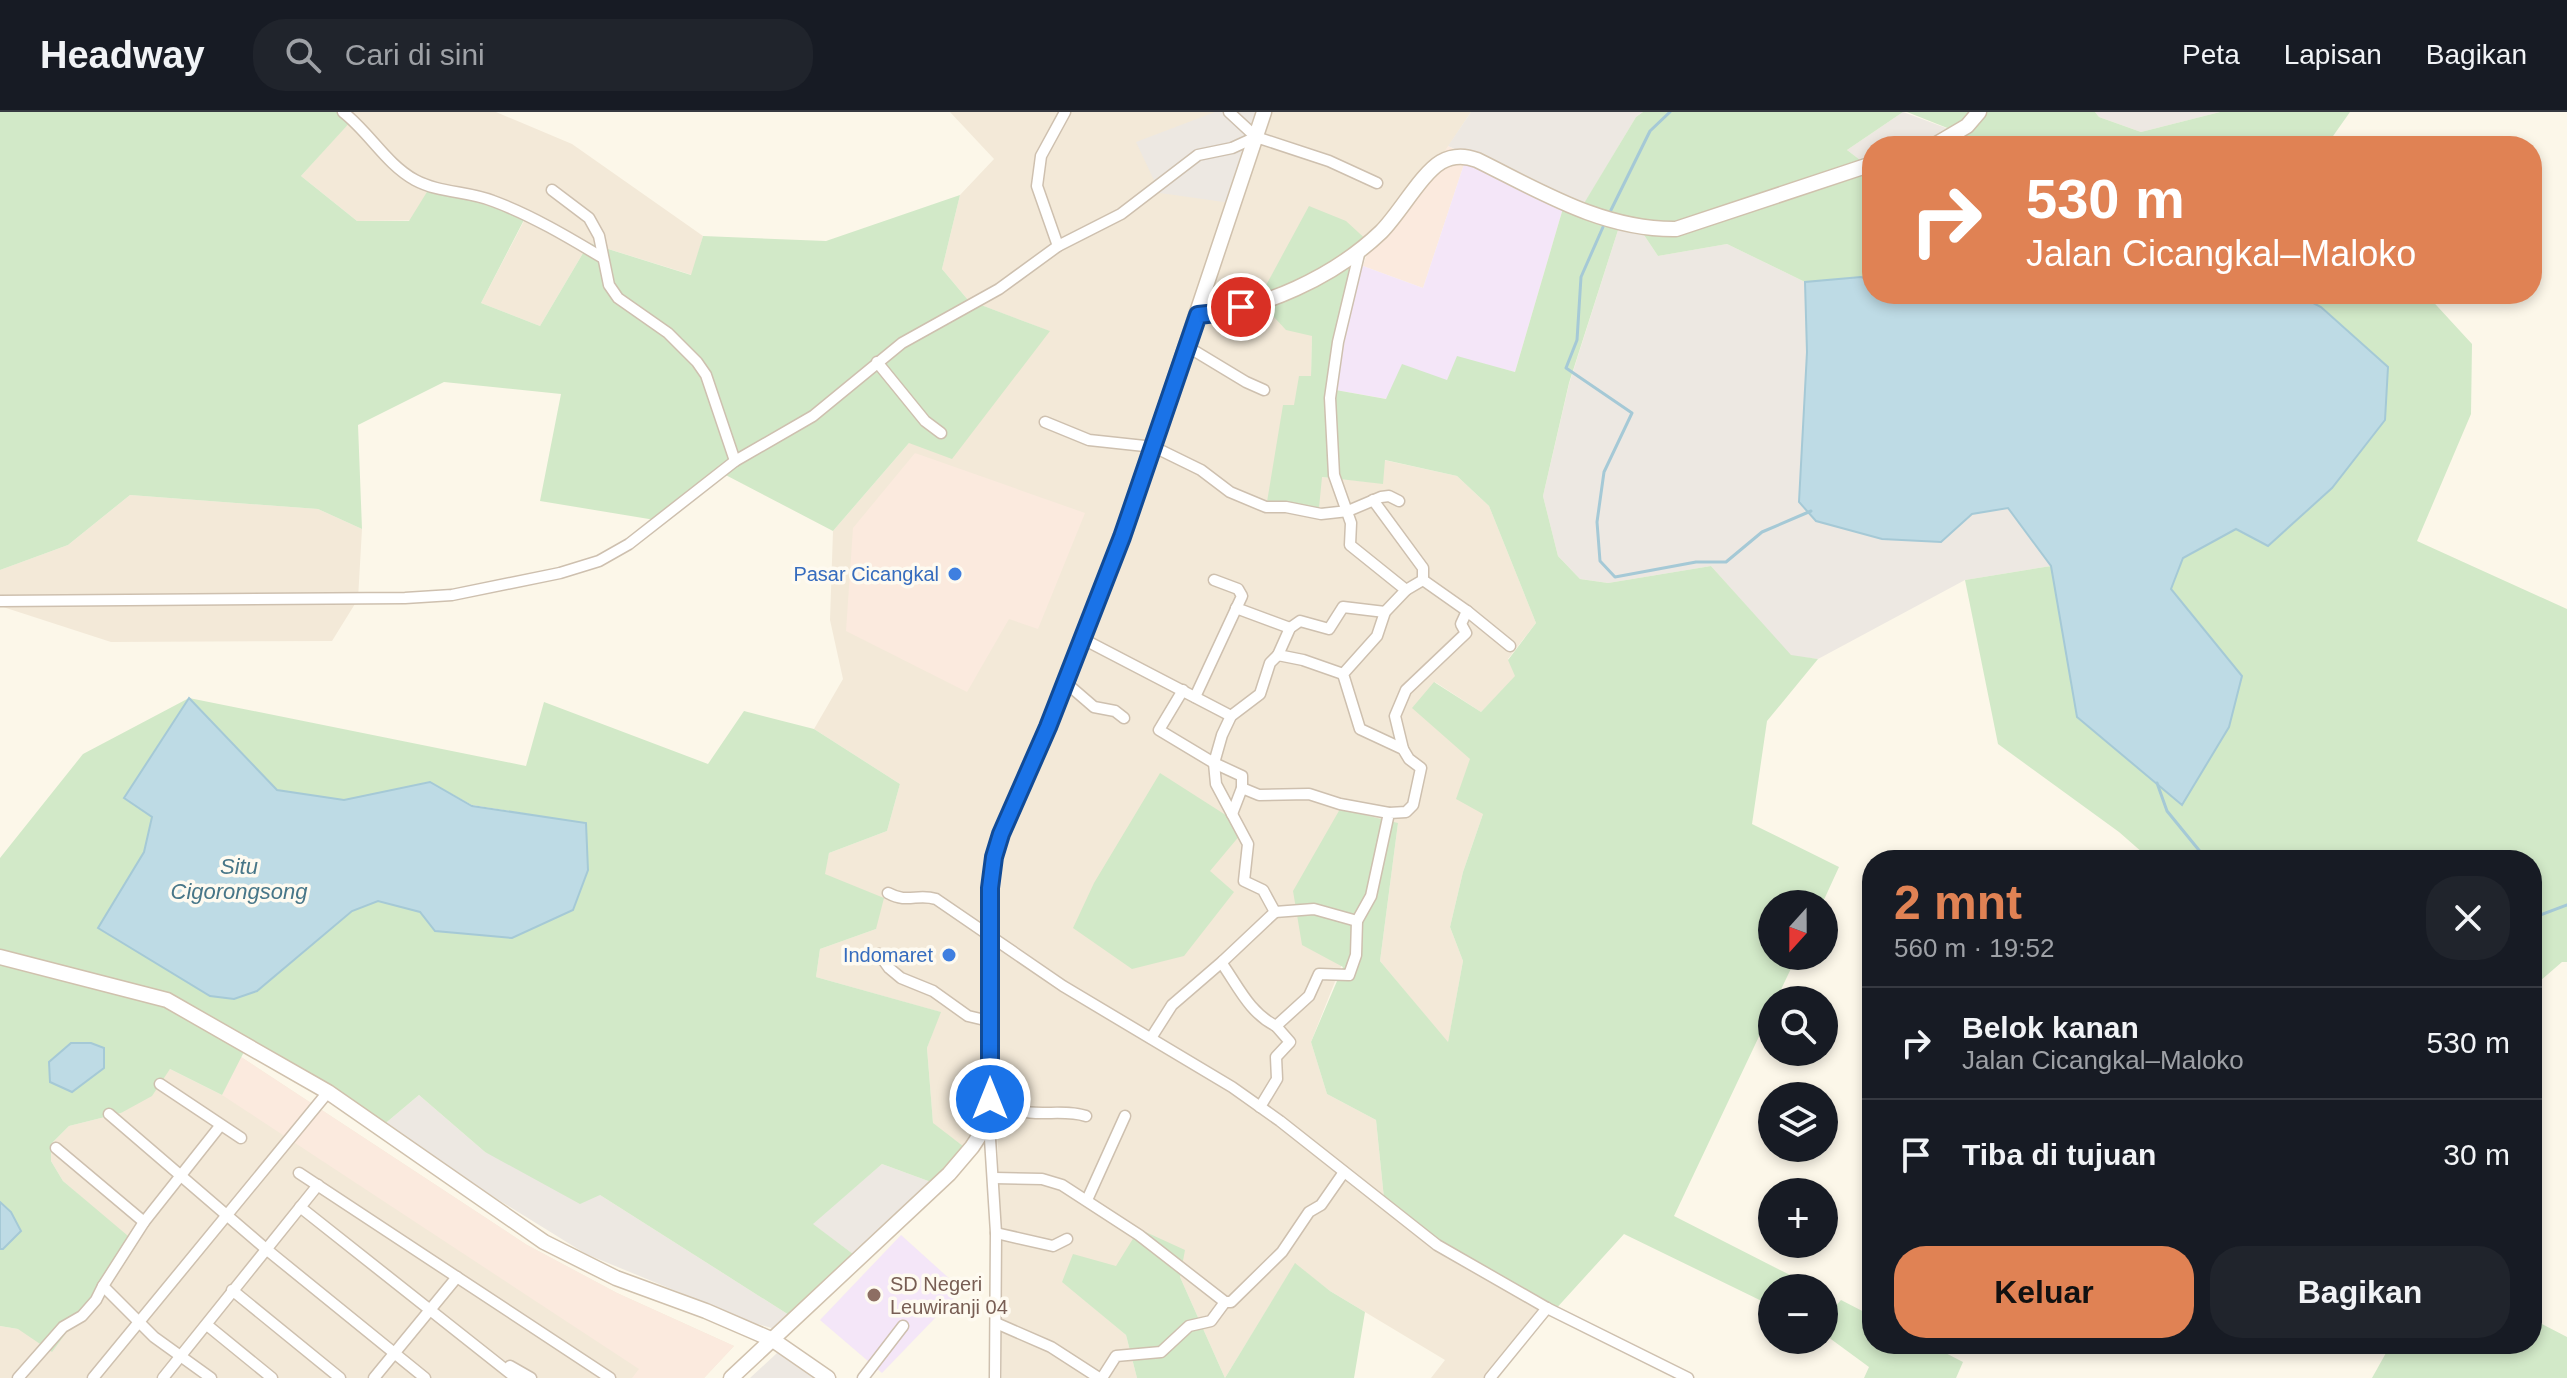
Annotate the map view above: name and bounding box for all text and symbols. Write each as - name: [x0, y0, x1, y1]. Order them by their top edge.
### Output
- search box: [253, 19, 813, 91]
- icon: search: [281, 33, 325, 77]
- text: Headway: [40, 34, 205, 76]
- text: Cari di sini: [345, 38, 485, 71]
- text: Peta: [2182, 39, 2240, 70]
- text: Lapisan: [2284, 39, 2382, 70]
- text: Bagikan: [2426, 39, 2527, 70]
- text: 530 m: [2026, 167, 2185, 230]
- icon: right: [1894, 168, 1998, 272]
- text: Jalan Cicangkal–Maloko: [2026, 233, 2416, 274]
- pin: [1207, 273, 1275, 341]
- icon: arrive: [1219, 285, 1263, 329]
- place label: Pasar Cicangkal: [793, 563, 939, 585]
- marker: Pasar Cicangkal: [946, 565, 964, 583]
- water label: Situ Cigorongsong: [171, 854, 308, 904]
- text: 2 mnt: [1894, 876, 2022, 929]
- button: close: [2426, 876, 2510, 960]
- north arrow: [1758, 890, 1838, 970]
- map controls: [1758, 890, 1838, 1354]
- text: 560 m · 19:52: [1894, 933, 2054, 963]
- place label: Indomaret: [843, 944, 933, 966]
- marker: Indomaret: [940, 946, 958, 964]
- button: search: [1758, 986, 1838, 1066]
- text: Belok kanan: [1962, 1011, 2139, 1044]
- icon: right: [1894, 1021, 1938, 1065]
- text: 530 m: [2427, 1026, 2510, 1059]
- text: Jalan Cicangkal–Maloko: [1962, 1045, 2244, 1075]
- position arrow: [948, 1057, 1032, 1141]
- button: layers: [1758, 1082, 1838, 1162]
- icon: arrive: [1894, 1133, 1938, 1177]
- text: Tiba di tujuan: [1962, 1138, 2156, 1171]
- text: 30 m: [2443, 1138, 2510, 1171]
- button: +: [1758, 1178, 1838, 1258]
- button: Keluar: [1894, 1246, 2194, 1338]
- button: Bagikan: [2210, 1246, 2510, 1338]
- place label: SD Negeri Leuwiranji 04: [890, 1273, 1008, 1318]
- button: −: [1758, 1274, 1838, 1354]
- marker: SD Negeri Leuwiranji 04: [865, 1286, 883, 1304]

